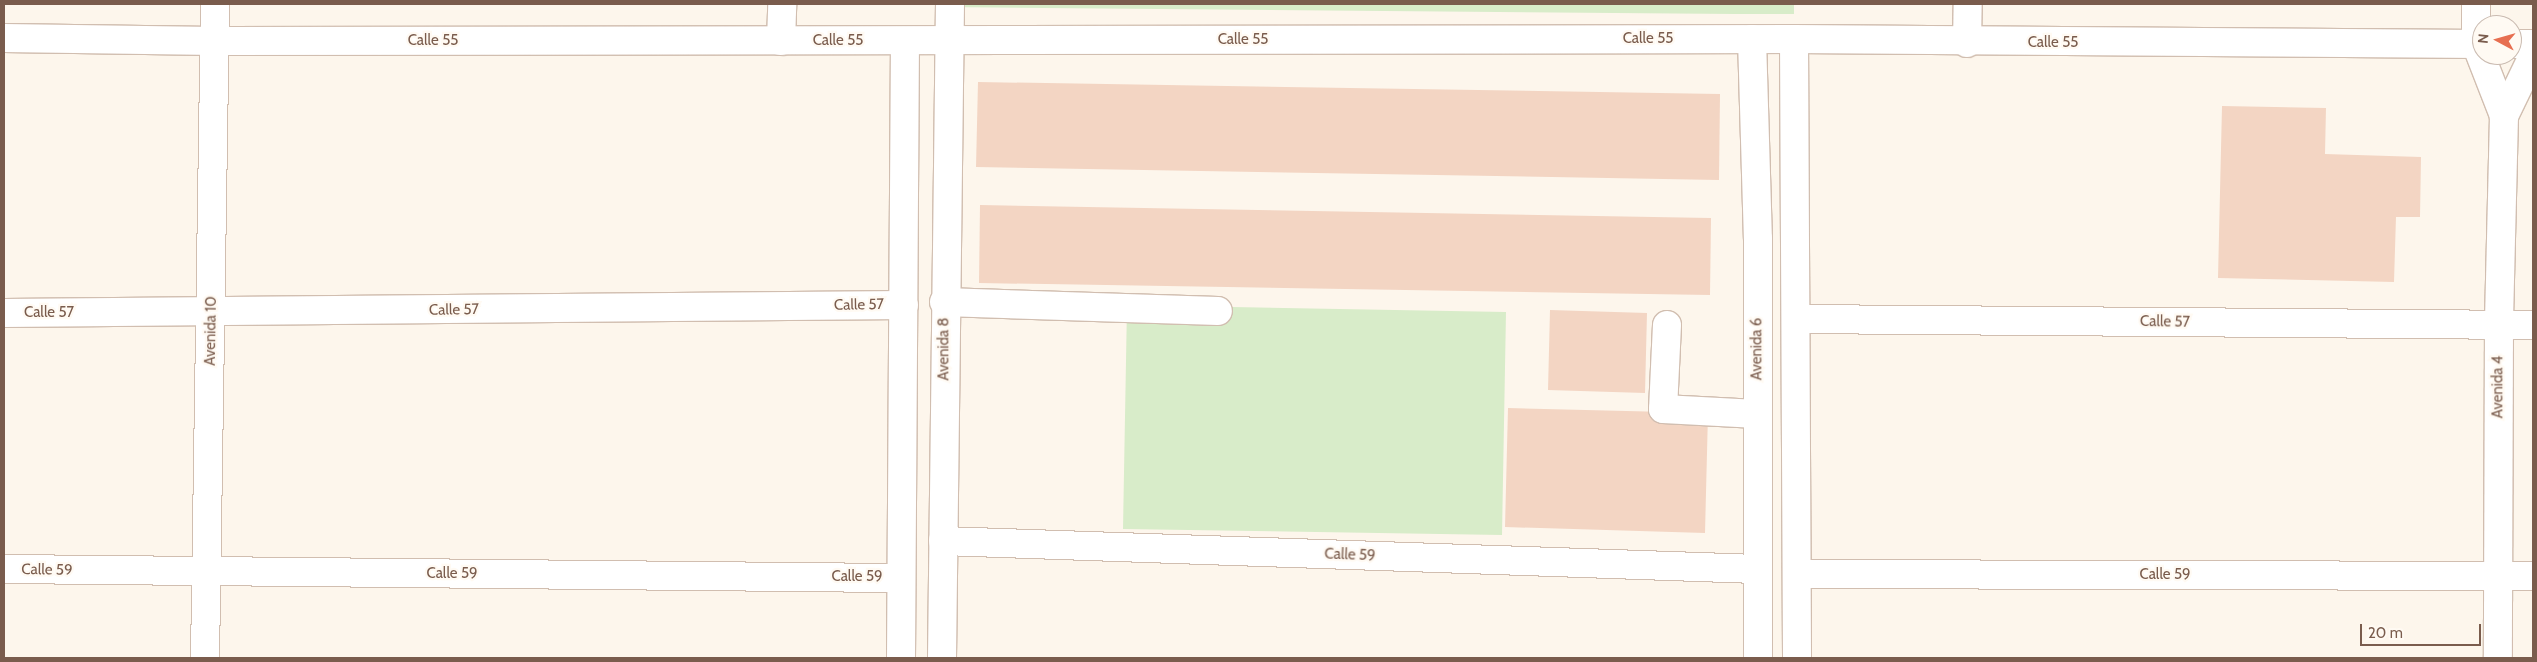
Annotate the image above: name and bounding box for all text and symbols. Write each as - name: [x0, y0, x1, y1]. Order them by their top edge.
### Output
- north arrow: [2472, 15, 2522, 65]
- street label: Calle 55: [1623, 30, 1673, 48]
- street label: Calle 55: [1218, 31, 1268, 49]
- street label: Calle 55: [408, 32, 458, 50]
- street label: Calle 55: [813, 32, 863, 50]
- text: N: [2474, 33, 2493, 44]
- street label: Calle 55: [2028, 34, 2078, 52]
- street label: Avenida 10: [201, 296, 221, 366]
- street label: Calle 57: [834, 296, 884, 314]
- street label: Calle 57: [429, 301, 479, 319]
- street label: Calle 57: [24, 304, 74, 322]
- street label: Calle 57: [2140, 313, 2190, 331]
- street label: Avenida 8: [935, 317, 953, 381]
- street label: Avenida 6: [1748, 318, 1766, 380]
- street label: Avenida 4: [2489, 356, 2507, 418]
- street label: Calle 59: [1324, 545, 1376, 565]
- street label: Calle 59: [21, 561, 73, 579]
- street label: Calle 59: [426, 565, 478, 583]
- street label: Calle 59: [2139, 566, 2191, 584]
- street label: Calle 59: [831, 568, 883, 586]
- scale bar: [2362, 614, 2483, 646]
- text: 20 m: [2368, 624, 2403, 642]

